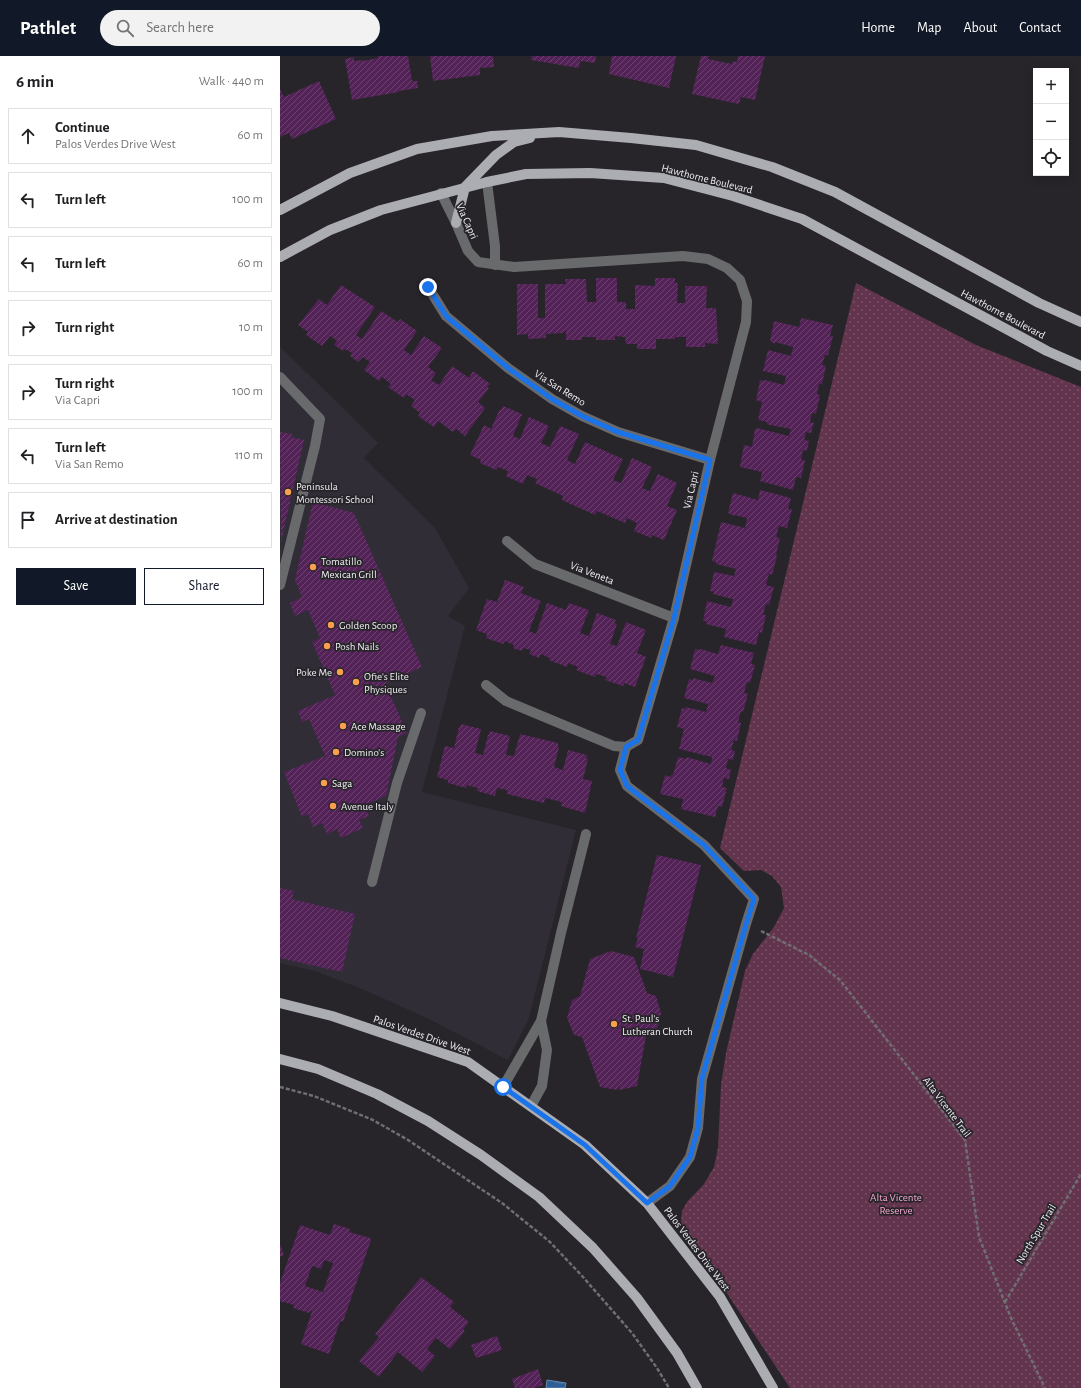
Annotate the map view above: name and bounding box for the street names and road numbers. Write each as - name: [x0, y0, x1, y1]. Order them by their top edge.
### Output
- street label: Hawthorne Boulevard: [660, 162, 754, 196]
- street label: Via Capri: [454, 201, 480, 241]
- street label: Hawthorne Boulevard: [959, 287, 1047, 341]
- street label: Via San Remo: [532, 368, 588, 408]
- street label: Via Capri: [681, 470, 701, 510]
- street label: Via Veneta: [569, 560, 615, 586]
- street label: Palos Verdes Drive West: [372, 1013, 473, 1057]
- street label: Alta Vicente Trail: [921, 1075, 973, 1139]
- street label: North Spur Trail: [1014, 1202, 1058, 1266]
- street label: Palos Verdes Drive West: [662, 1205, 732, 1294]

